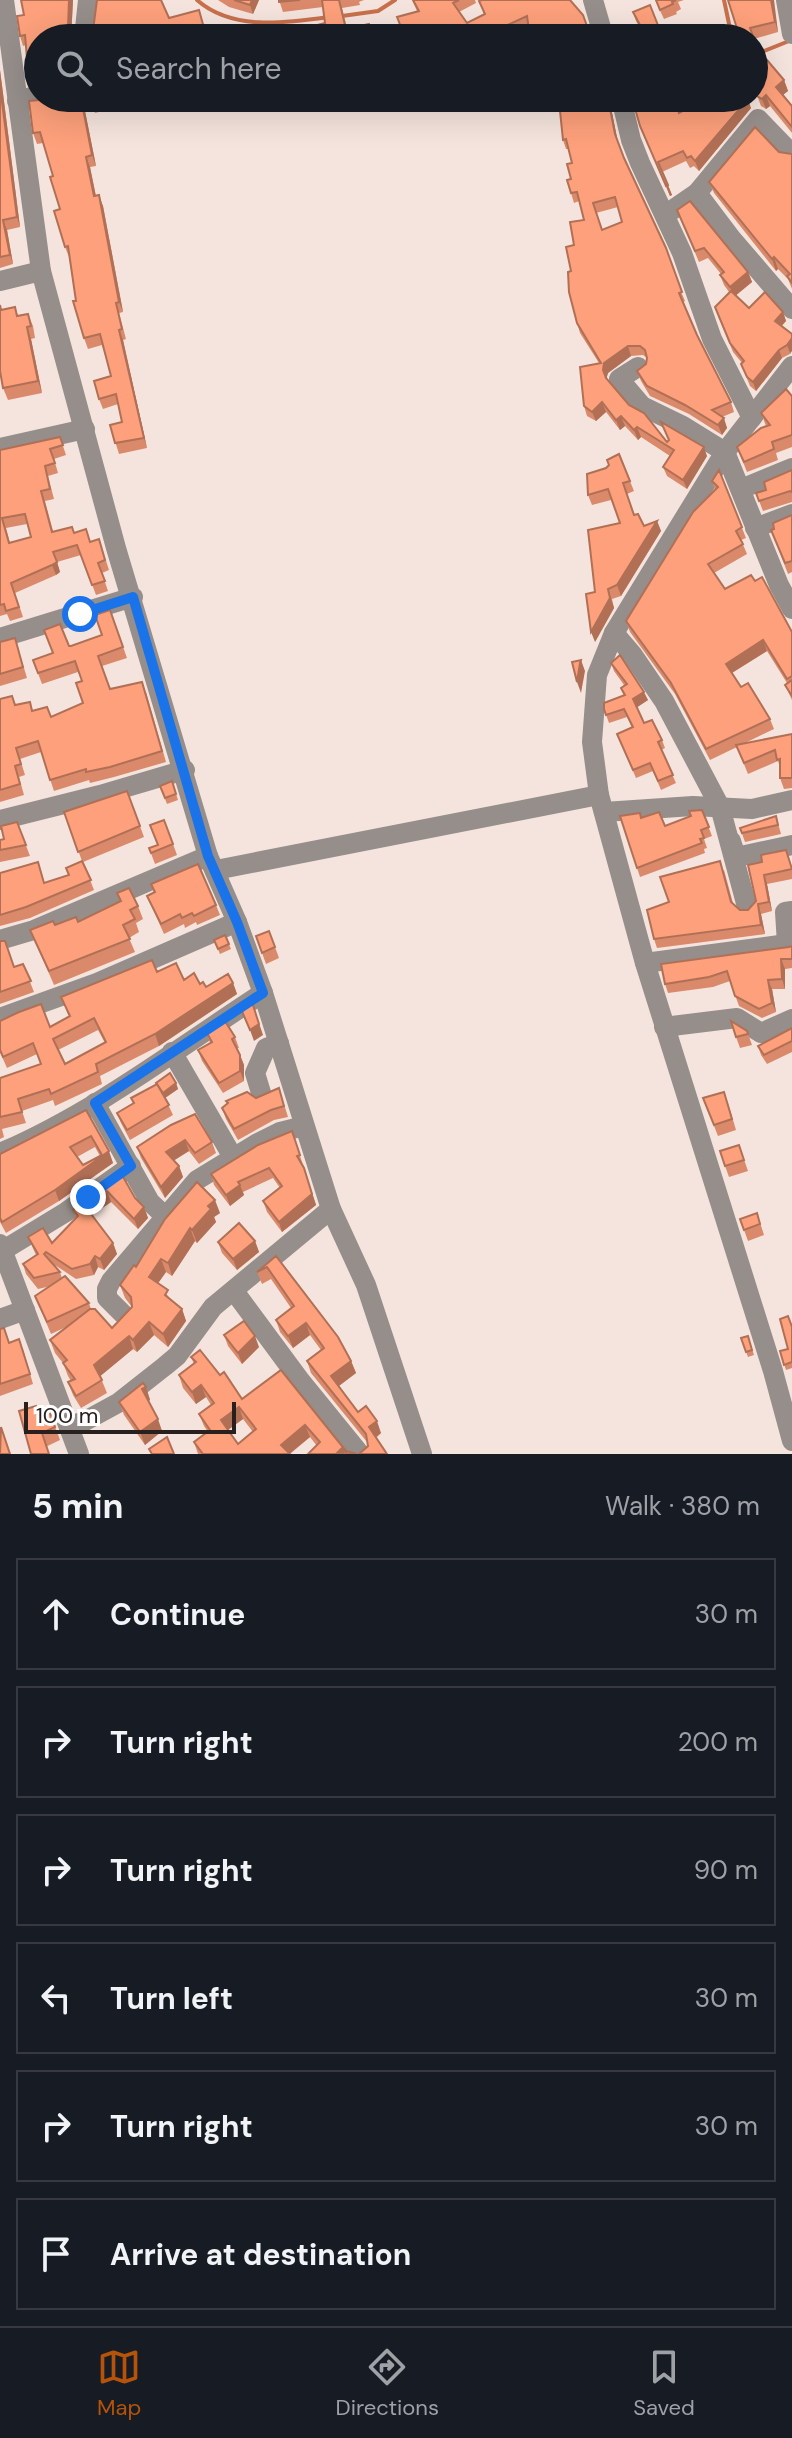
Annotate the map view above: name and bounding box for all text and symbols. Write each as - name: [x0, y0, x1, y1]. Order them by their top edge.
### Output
- search box: [24, 24, 768, 112]
- icon: search: [52, 46, 96, 90]
- text: Search here: [116, 49, 282, 88]
- route start: [62, 596, 98, 632]
- route end: [70, 1179, 106, 1215]
- scale bar: [24, 1398, 236, 1434]
- text: 100 m: [36, 1401, 98, 1430]
- text: 5 min: [32, 1484, 123, 1529]
- text: Walk · 380 m: [605, 1489, 760, 1523]
- icon: ahead: [34, 1592, 78, 1636]
- text: Continue: [110, 1595, 245, 1634]
- text: 30 m: [695, 1597, 758, 1631]
- icon: right: [34, 1720, 78, 1764]
- text: Turn right: [110, 1723, 253, 1762]
- text: 200 m: [678, 1725, 758, 1759]
- icon: right: [34, 1848, 78, 1892]
- text: Turn right: [110, 1851, 253, 1890]
- text: 90 m: [694, 1853, 758, 1887]
- icon: left: [34, 1976, 78, 2020]
- text: Turn left: [110, 1979, 233, 2018]
- text: 30 m: [695, 1981, 758, 2015]
- icon: right: [34, 2104, 78, 2148]
- text: Turn right: [110, 2107, 253, 2146]
- text: 30 m: [695, 2109, 758, 2143]
- icon: arrive: [34, 2232, 78, 2276]
- text: Arrive at destination: [110, 2235, 411, 2274]
- tab: Map: [97, 2345, 141, 2422]
- tab: Directions: [336, 2345, 439, 2422]
- tab: Saved: [633, 2345, 695, 2422]

